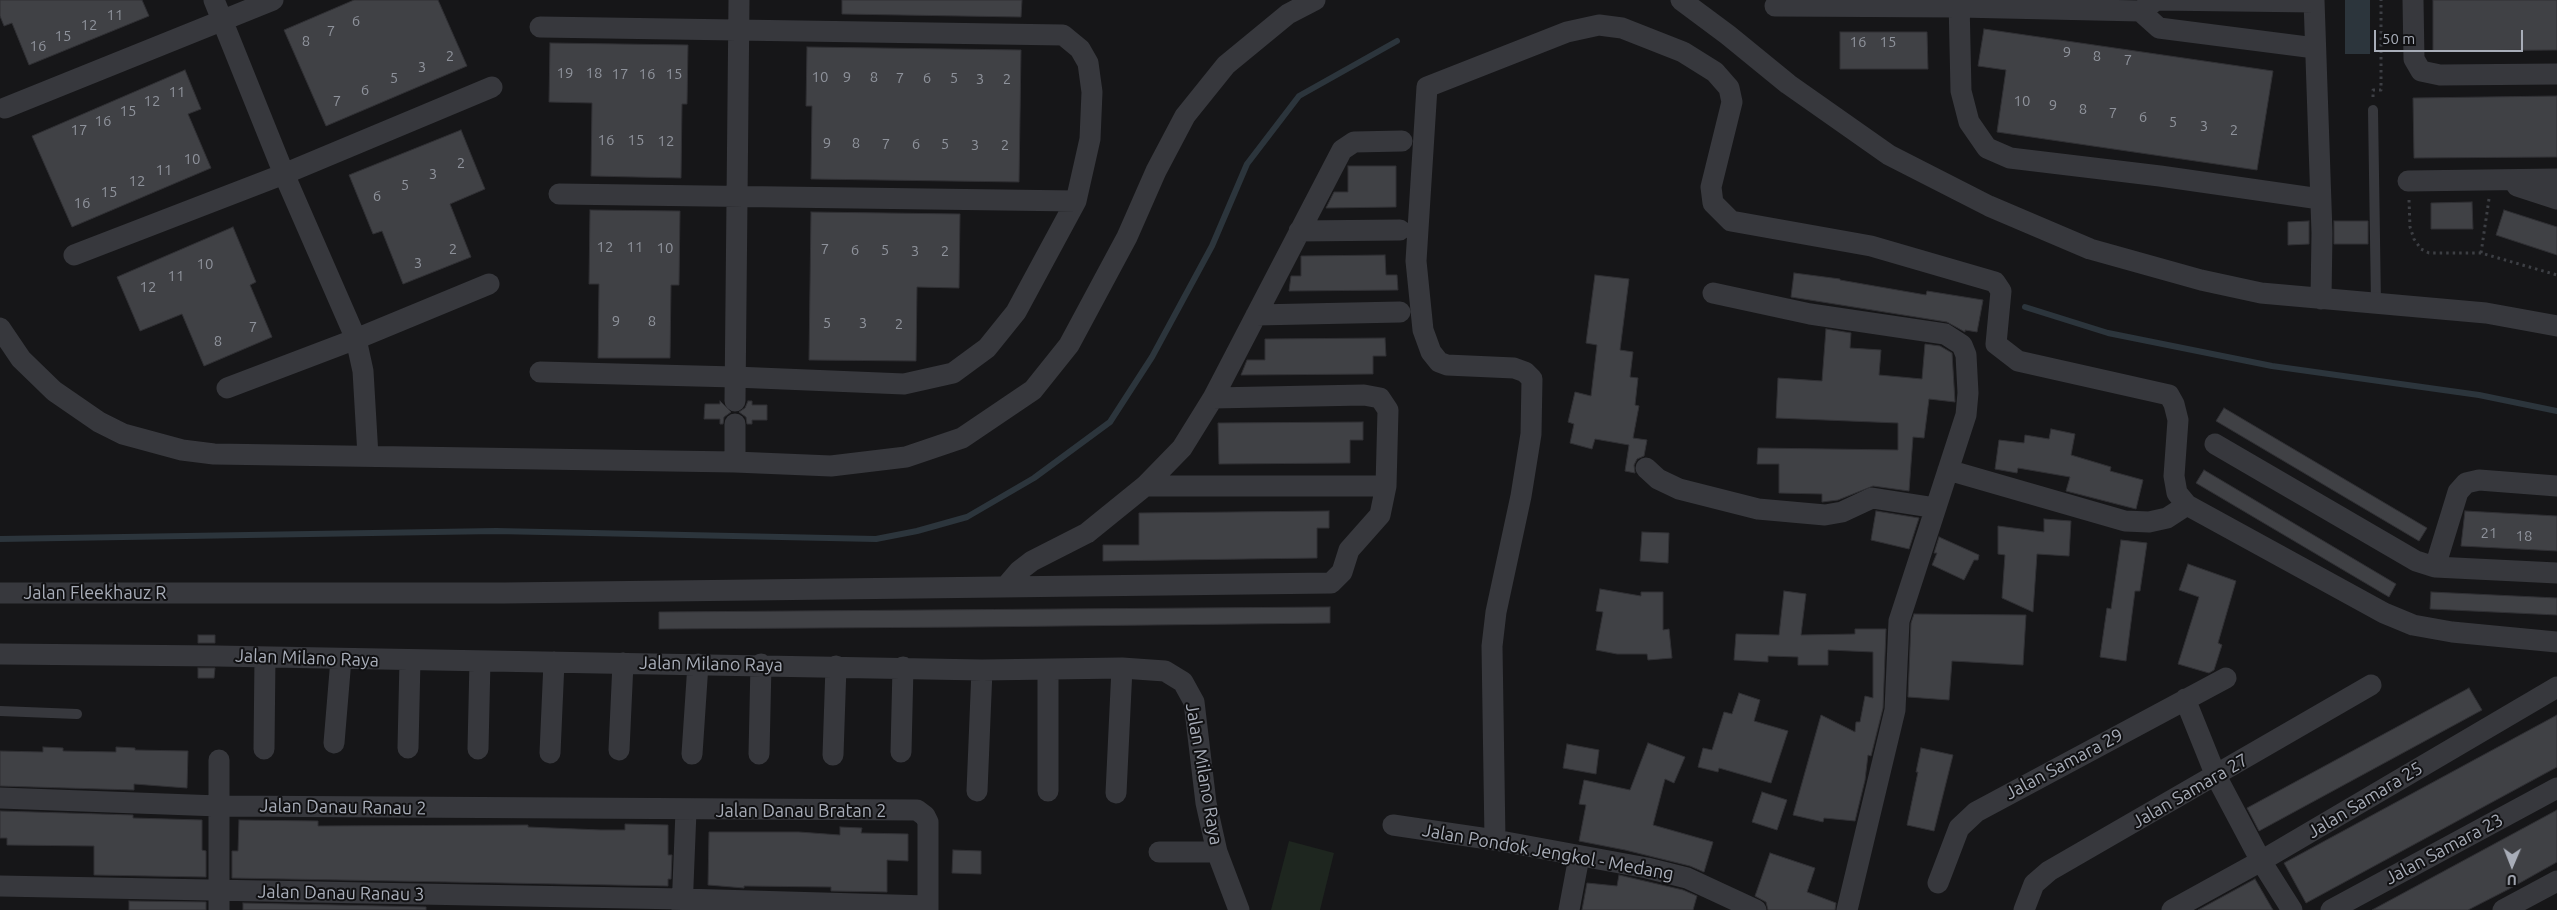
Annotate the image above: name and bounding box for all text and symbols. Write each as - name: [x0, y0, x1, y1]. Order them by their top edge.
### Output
- house number: 11: [107, 6, 123, 24]
- house number: 6: [352, 12, 360, 30]
- house number: 12: [81, 16, 97, 34]
- scale bar: [2377, 20, 2526, 52]
- house number: 7: [327, 22, 335, 40]
- house number: 15: [55, 27, 71, 45]
- text: 50 m: [2382, 30, 2415, 47]
- house number: 8: [302, 32, 310, 50]
- house number: 16: [1850, 33, 1866, 51]
- house number: 15: [1880, 33, 1896, 51]
- house number: 16: [30, 37, 46, 55]
- house number: 9: [2063, 43, 2071, 61]
- house number: 2: [446, 47, 454, 65]
- house number: 8: [2093, 47, 2101, 65]
- house number: 7: [2124, 51, 2132, 69]
- house number: 3: [418, 58, 426, 76]
- house number: 19: [557, 64, 573, 82]
- house number: 18: [586, 64, 602, 82]
- house number: 17: [612, 65, 628, 83]
- house number: 16: [639, 65, 655, 83]
- house number: 15: [666, 65, 682, 83]
- house number: 10: [812, 68, 828, 86]
- house number: 9: [843, 68, 851, 86]
- house number: 8: [870, 68, 878, 86]
- house number: 5: [390, 69, 398, 87]
- house number: 7: [896, 69, 904, 87]
- house number: 6: [923, 69, 931, 87]
- house number: 5: [950, 69, 958, 87]
- house number: 3: [976, 70, 984, 88]
- house number: 2: [1003, 70, 1011, 88]
- house number: 6: [361, 81, 369, 99]
- house number: 11: [169, 83, 185, 101]
- house number: 12: [144, 92, 160, 110]
- house number: 7: [333, 92, 341, 110]
- house number: 10: [2014, 92, 2030, 110]
- house number: 9: [2049, 96, 2057, 114]
- house number: 8: [2079, 100, 2087, 118]
- house number: 15: [120, 102, 136, 120]
- house number: 7: [2109, 104, 2117, 122]
- house number: 6: [2139, 108, 2147, 126]
- house number: 16: [95, 112, 111, 130]
- house number: 5: [2169, 113, 2177, 131]
- house number: 3: [2200, 117, 2208, 135]
- house number: 17: [71, 121, 87, 139]
- house number: 2: [2230, 121, 2238, 139]
- house number: 16: [598, 131, 614, 149]
- house number: 15: [628, 131, 644, 149]
- house number: 12: [658, 132, 674, 150]
- house number: 9: [823, 134, 831, 152]
- house number: 8: [852, 134, 860, 152]
- house number: 7: [882, 135, 890, 153]
- house number: 6: [912, 135, 920, 153]
- house number: 5: [941, 135, 949, 153]
- house number: 3: [971, 136, 979, 154]
- house number: 2: [1001, 136, 1009, 154]
- house number: 10: [184, 150, 200, 168]
- house number: 2: [457, 154, 465, 172]
- house number: 11: [156, 161, 172, 179]
- house number: 3: [429, 165, 437, 183]
- house number: 12: [129, 172, 145, 190]
- house number: 5: [401, 176, 409, 194]
- house number: 15: [101, 183, 117, 201]
- house number: 6: [373, 187, 381, 205]
- house number: 16: [74, 194, 90, 212]
- house number: 12: [597, 238, 613, 256]
- house number: 11: [627, 238, 643, 256]
- house number: 10: [657, 239, 673, 257]
- house number: 2: [449, 240, 457, 258]
- house number: 7: [821, 240, 829, 258]
- house number: 6: [851, 241, 859, 259]
- house number: 5: [881, 241, 889, 259]
- house number: 3: [911, 242, 919, 260]
- house number: 2: [941, 242, 949, 260]
- house number: 3: [414, 254, 422, 272]
- house number: 10: [197, 255, 213, 273]
- house number: 11: [168, 267, 184, 285]
- house number: 12: [140, 278, 156, 296]
- house number: 9: [612, 312, 620, 330]
- house number: 8: [648, 312, 656, 330]
- house number: 5: [823, 314, 831, 332]
- house number: 3: [859, 314, 867, 332]
- house number: 2: [895, 315, 903, 333]
- house number: 7: [249, 318, 257, 336]
- house number: 8: [214, 332, 222, 350]
- house number: 21: [2481, 524, 2497, 542]
- house number: 18: [2516, 527, 2532, 545]
- street label: Jalan Fleekhauz R: [23, 582, 167, 604]
- street label: Jalan Milano Raya: [235, 645, 379, 671]
- street label: Jalan Milano Raya: [639, 652, 783, 676]
- street label: Jalan Milano Raya: [1181, 701, 1227, 847]
- street label: Jalan Samara 29: [2001, 724, 2127, 804]
- street label: Jalan Samara 27: [2128, 749, 2252, 833]
- street label: Jalan Samara 25: [2304, 757, 2426, 843]
- street label: Jalan Danau Ranau 2: [259, 795, 427, 819]
- street label: Jalan Danau Bratan 2: [716, 800, 886, 822]
- street label: Jalan Samara 23: [2381, 809, 2507, 889]
- street label: Jalan Pondok Jengkol - Medang: [1421, 819, 1675, 885]
- north arrow: [2487, 840, 2537, 890]
- text: U: [2507, 872, 2517, 888]
- street label: Jalan Danau Ranau 3: [257, 881, 425, 905]

